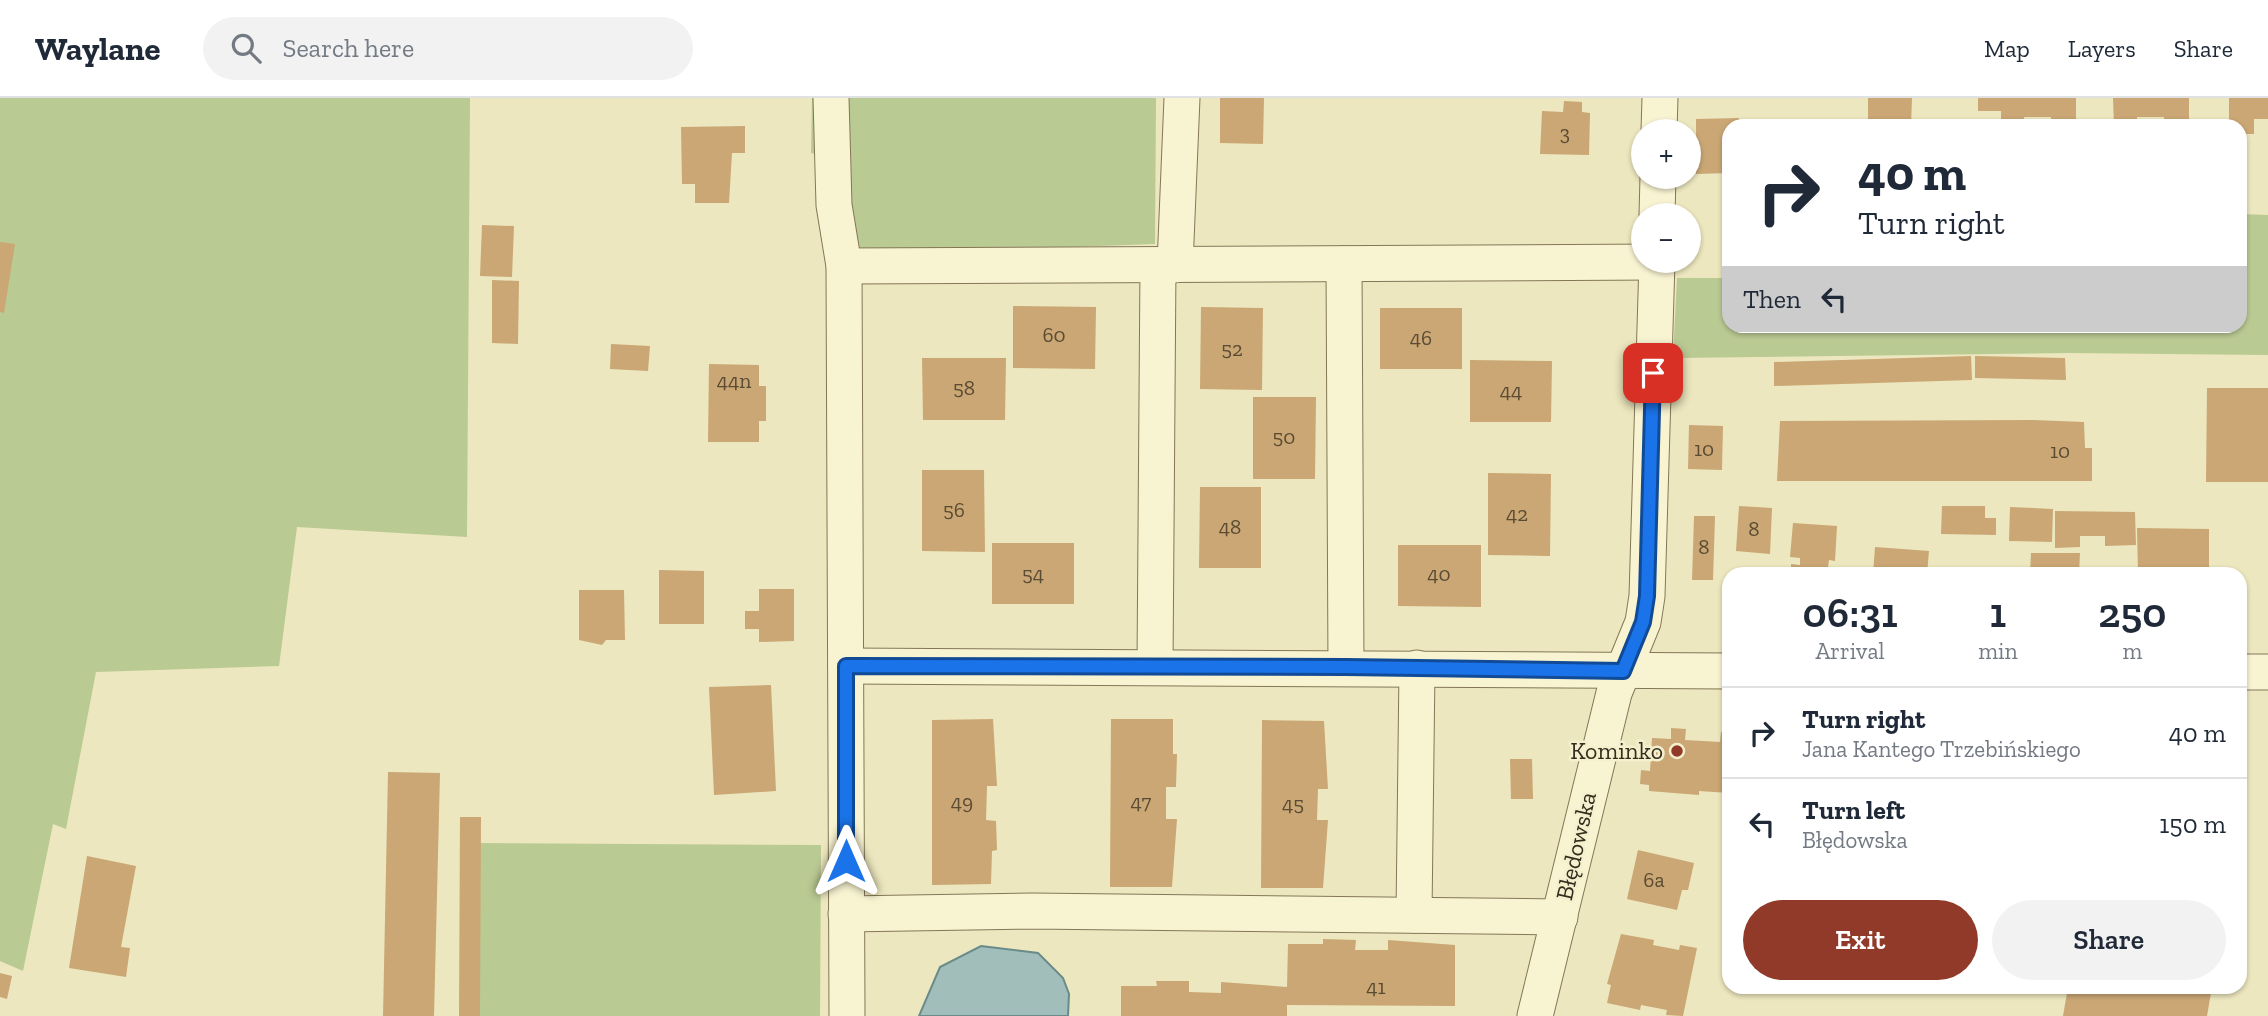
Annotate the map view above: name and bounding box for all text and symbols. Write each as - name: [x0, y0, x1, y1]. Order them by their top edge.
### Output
- search box: [203, 17, 693, 80]
- text: Waylane: [35, 29, 161, 68]
- icon: search: [227, 29, 265, 67]
- text: Search here: [283, 32, 414, 64]
- text: Map: [1984, 34, 2030, 63]
- text: Layers: [2068, 34, 2136, 63]
- text: Share: [2174, 34, 2233, 63]
- map controls: [1631, 119, 1701, 273]
- button: +: [1631, 119, 1701, 189]
- house number: 3: [1560, 120, 1570, 145]
- text: 40 m: [1858, 144, 1966, 203]
- icon: right: [1743, 147, 1834, 238]
- button: −: [1631, 203, 1701, 273]
- text: Turn right: [1858, 204, 2005, 242]
- icon: left: [1815, 280, 1853, 318]
- text: Then: [1743, 283, 1801, 315]
- house number: 60: [1042, 322, 1066, 347]
- house number: 46: [1410, 325, 1432, 350]
- house number: 52: [1221, 336, 1243, 361]
- pin: [1623, 343, 1683, 403]
- icon: arrive: [1634, 354, 1672, 392]
- house number: 44n: [717, 368, 751, 393]
- house number: 58: [953, 375, 975, 400]
- house number: 44: [1500, 378, 1522, 403]
- house number: 50: [1273, 424, 1295, 449]
- house number: 10: [1694, 436, 1714, 461]
- house number: 10: [2050, 438, 2070, 463]
- house number: 56: [943, 497, 965, 522]
- house number: 42: [1506, 501, 1528, 526]
- house number: 48: [1219, 514, 1241, 539]
- house number: 8: [1748, 516, 1760, 541]
- house number: 8: [1698, 534, 1710, 559]
- house number: 54: [1022, 561, 1044, 586]
- house number: 40: [1427, 561, 1451, 586]
- text: 06:31: [1803, 587, 1898, 638]
- text: 1: [1990, 587, 2006, 638]
- text: 250: [2098, 587, 2166, 638]
- text: Arrival: [1815, 637, 1885, 665]
- text: min: [1978, 637, 2018, 665]
- text: m: [2122, 637, 2142, 665]
- text: Turn right: [1802, 703, 1925, 735]
- icon: right: [1743, 714, 1781, 752]
- text: 40 m: [2169, 717, 2226, 749]
- text: Jana Kantego Trzebińskiego: [1802, 735, 2081, 763]
- place label: Kominko: [1570, 736, 1663, 765]
- marker: Kominko: [1669, 743, 1685, 759]
- house number: 49: [951, 789, 973, 814]
- house number: 47: [1131, 789, 1152, 814]
- street label: Błędowska: [1549, 789, 1602, 903]
- house number: 45: [1282, 791, 1304, 816]
- text: Turn left: [1802, 794, 1905, 826]
- icon: left: [1743, 805, 1781, 843]
- text: 150 m: [2159, 808, 2226, 840]
- position arrow: [809, 824, 883, 898]
- text: Błędowska: [1802, 826, 1908, 854]
- house number: 6a: [1643, 867, 1665, 892]
- button: Exit: [1743, 900, 1978, 980]
- button: Share: [1992, 900, 2226, 980]
- house number: 41: [1366, 974, 1386, 999]

